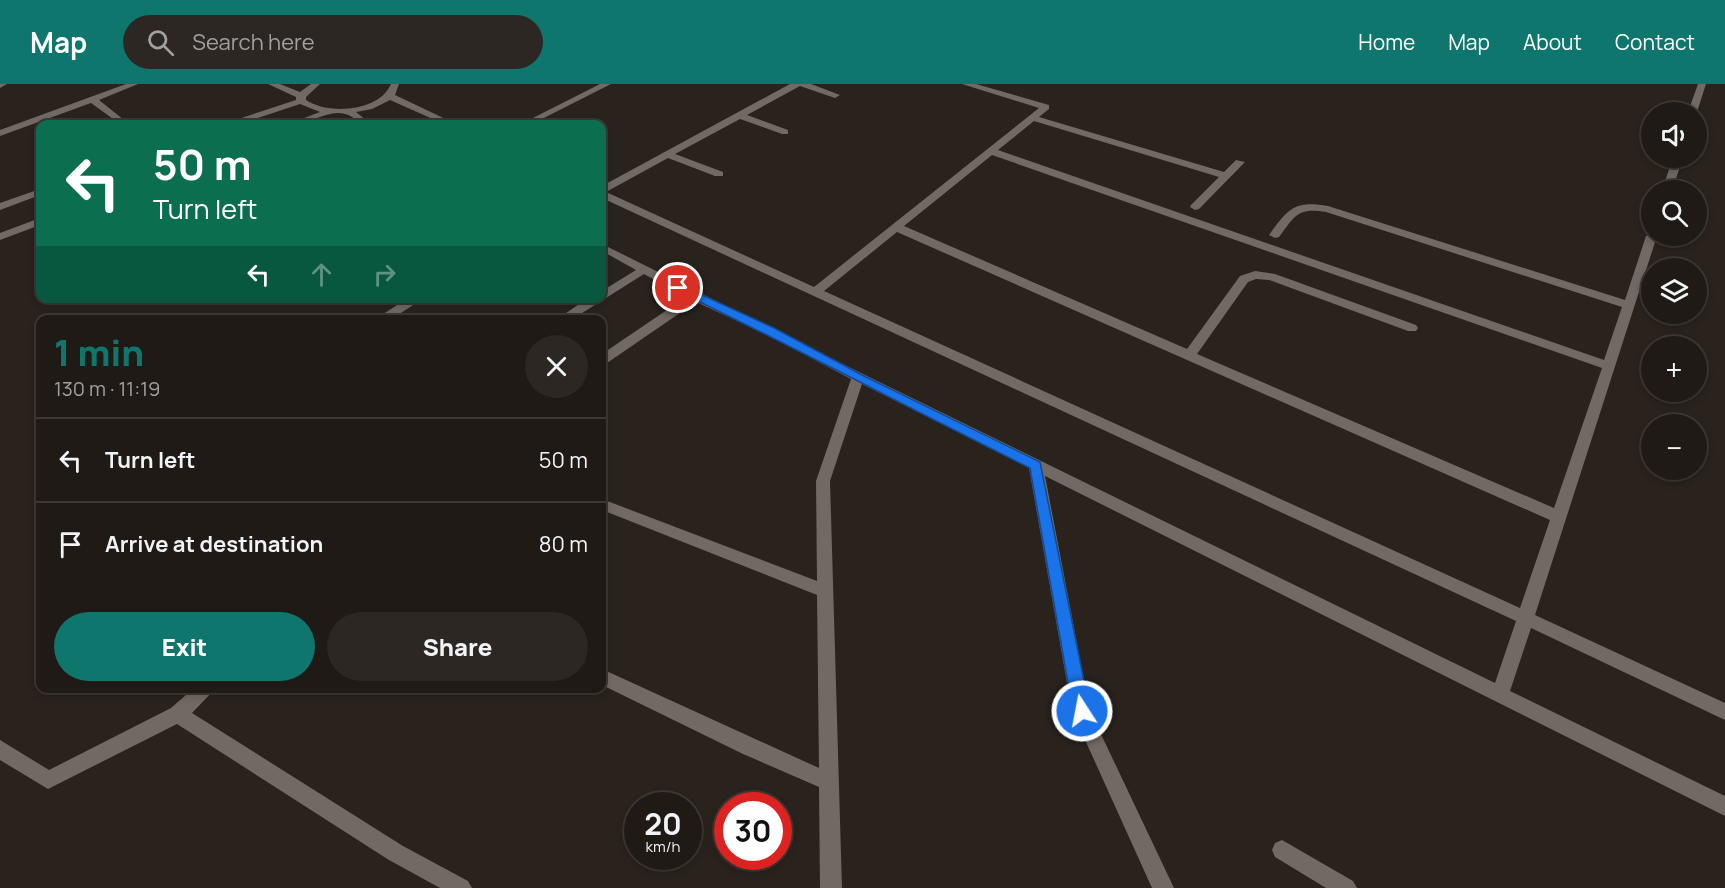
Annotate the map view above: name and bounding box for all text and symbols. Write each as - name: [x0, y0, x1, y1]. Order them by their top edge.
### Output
- search box: [123, 15, 543, 69]
- text: Map: [30, 23, 87, 61]
- icon: search: [144, 26, 177, 59]
- text: Search here: [192, 27, 315, 57]
- text: Home: [1358, 28, 1415, 56]
- text: Map: [1448, 28, 1490, 56]
- text: About: [1523, 28, 1582, 56]
- text: Contact: [1615, 28, 1695, 56]
- map controls: [1641, 102, 1707, 480]
- button: sound: [1641, 102, 1707, 168]
- text: 50 m: [153, 135, 251, 193]
- icon: left: [54, 144, 132, 222]
- button: search: [1641, 180, 1707, 246]
- text: Turn left: [153, 190, 257, 227]
- icon: left: [242, 258, 275, 291]
- icon: ahead: [305, 258, 338, 291]
- icon: right: [368, 258, 401, 291]
- button: layers: [1641, 258, 1707, 324]
- pin: [652, 262, 703, 313]
- icon: arrive: [661, 271, 694, 304]
- text: 1 min: [54, 328, 144, 377]
- button: close: [525, 335, 588, 398]
- button: +: [1641, 336, 1707, 402]
- text: 130 m · 11:19: [54, 375, 160, 402]
- button: −: [1641, 414, 1707, 480]
- icon: left: [54, 444, 87, 477]
- text: Turn left: [105, 445, 195, 475]
- text: 50 m: [539, 445, 588, 475]
- icon: arrive: [54, 528, 87, 561]
- text: Arrive at destination: [105, 529, 323, 559]
- text: 80 m: [539, 529, 588, 559]
- button: Exit: [54, 612, 315, 681]
- button: Share: [327, 612, 588, 681]
- position arrow: [1050, 679, 1114, 743]
- speed limit sign: 30: [714, 792, 792, 870]
- text: 20: [644, 803, 682, 844]
- text: km/h: [646, 836, 680, 857]

